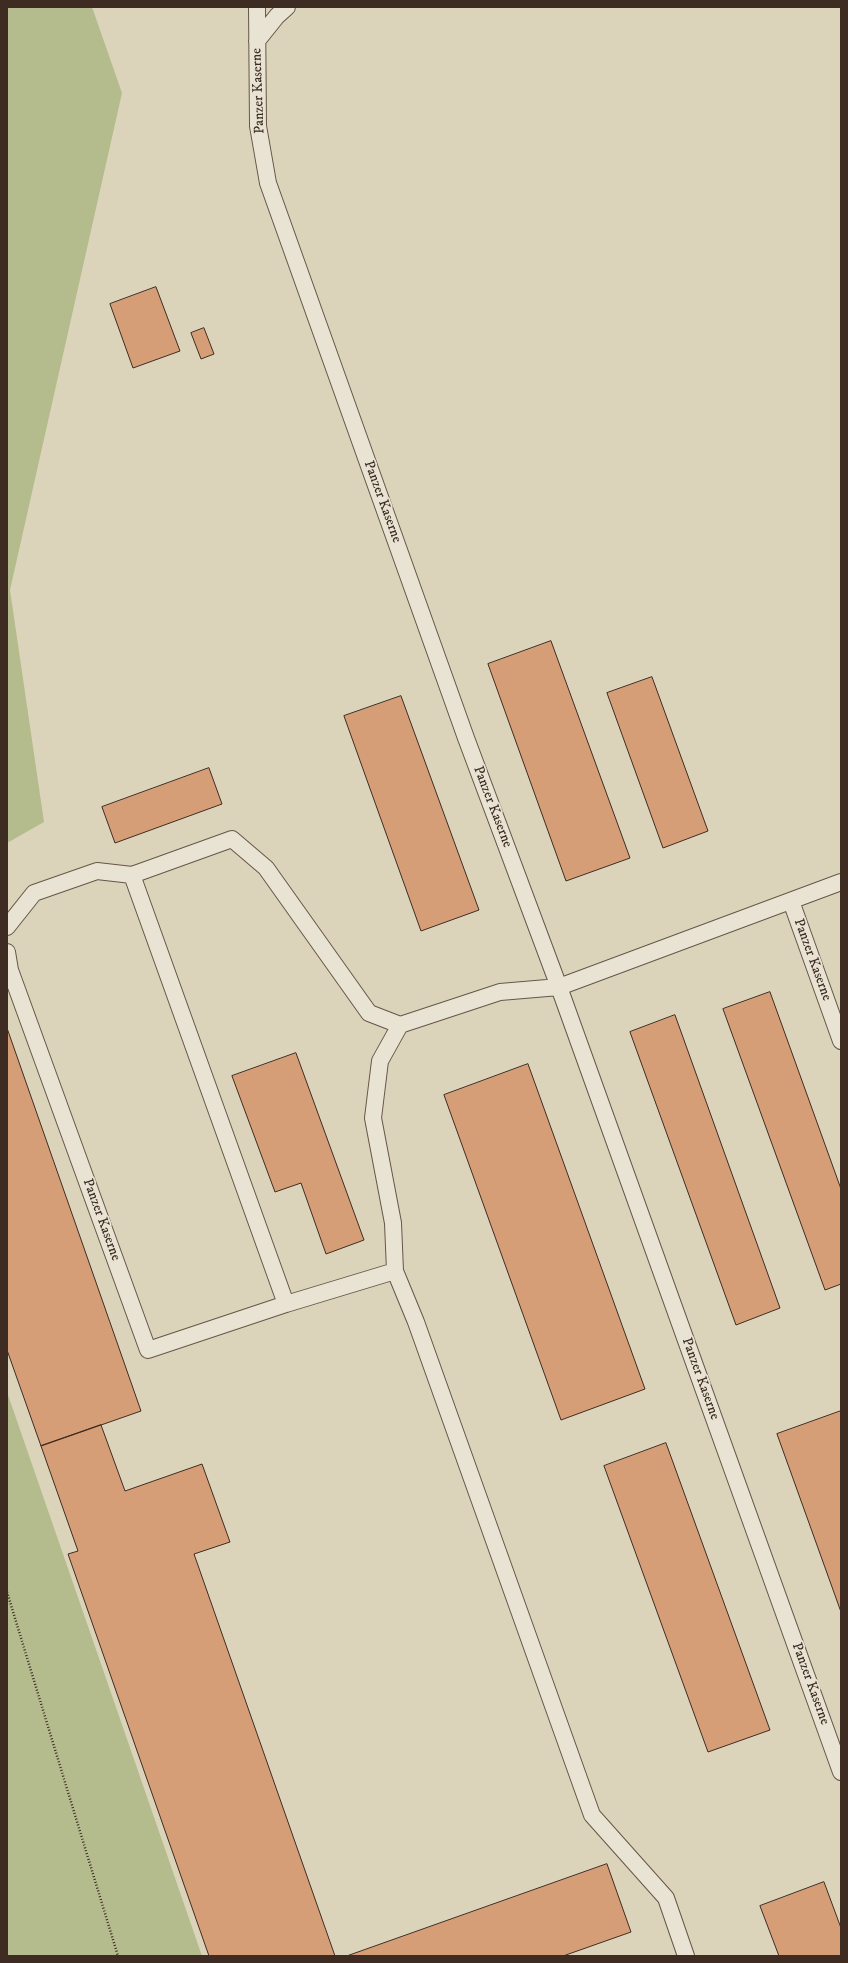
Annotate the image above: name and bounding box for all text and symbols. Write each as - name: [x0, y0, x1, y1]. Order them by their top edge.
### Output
- street label: Panzer Kaserne: [249, 48, 269, 134]
- street label: Panzer Kaserne: [359, 459, 405, 545]
- street label: Panzer Kaserne: [469, 764, 515, 850]
- street label: Panzer Kaserne: [789, 917, 835, 1003]
- street label: Panzer Kaserne: [78, 1177, 124, 1263]
- street label: Panzer Kaserne: [677, 1336, 723, 1422]
- street label: Panzer Kaserne: [787, 1641, 833, 1727]

